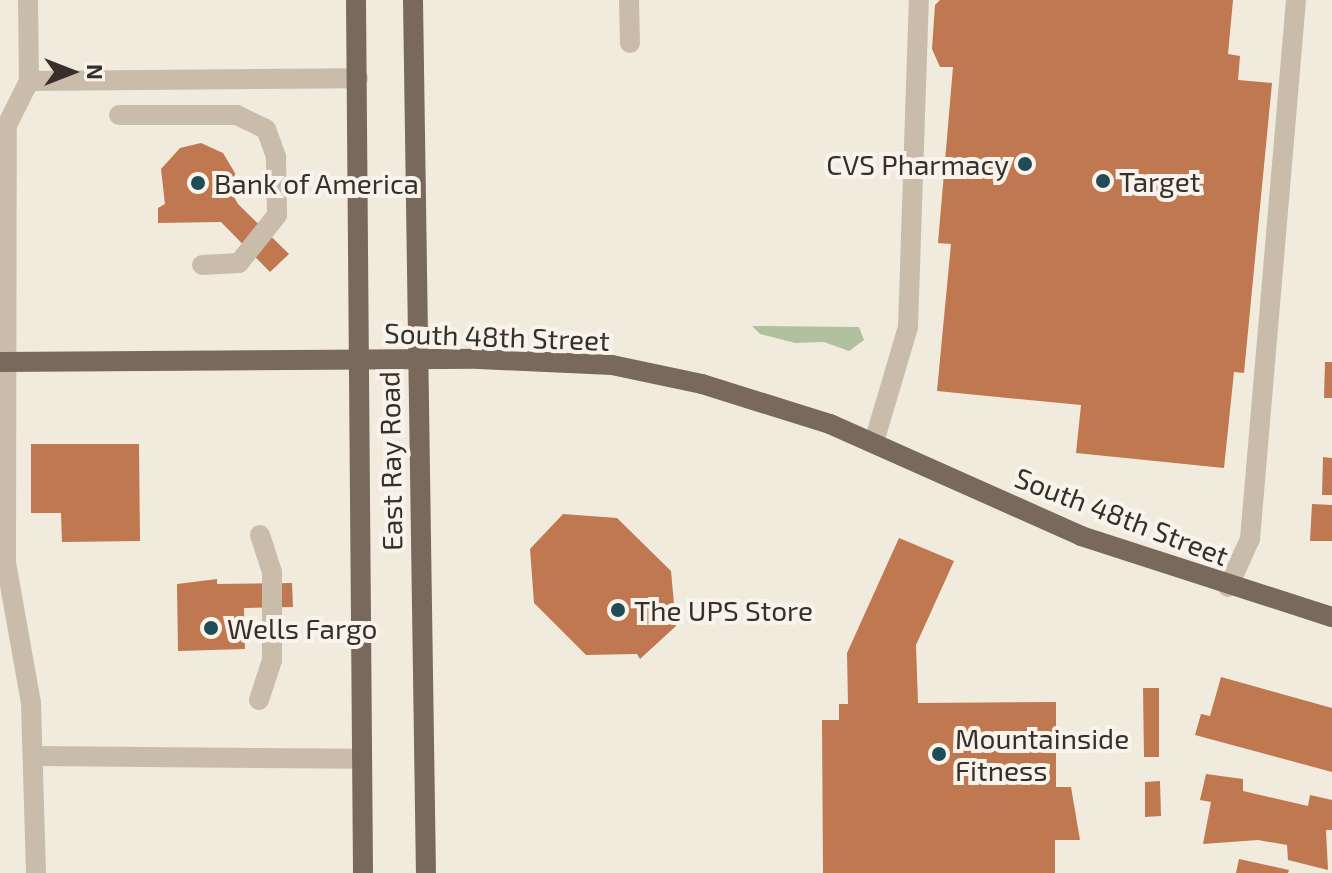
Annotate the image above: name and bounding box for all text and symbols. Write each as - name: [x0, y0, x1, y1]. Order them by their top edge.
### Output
- north arrow: [32, 32, 112, 112]
- text: N: [83, 64, 109, 80]
- place label: CVS Pharmacy: [826, 147, 1009, 181]
- marker: CVS Pharmacy: [1016, 155, 1034, 173]
- place label: Target: [1119, 164, 1200, 198]
- place label: Bank of America: [214, 166, 420, 200]
- marker: Target: [1094, 172, 1112, 190]
- marker: Bank of America: [189, 174, 207, 192]
- street label: South 48th Street: [384, 315, 610, 357]
- street label: East Ray Road: [372, 371, 408, 551]
- street label: South 48th Street: [1011, 460, 1233, 572]
- place label: The UPS Store: [634, 593, 813, 627]
- marker: The UPS Store: [609, 601, 627, 619]
- place label: Wells Fargo: [227, 611, 378, 645]
- marker: Wells Fargo: [202, 619, 220, 637]
- place label: Mountainside Fitness: [955, 721, 1129, 787]
- marker: Mountainside Fitness: [930, 745, 948, 763]

